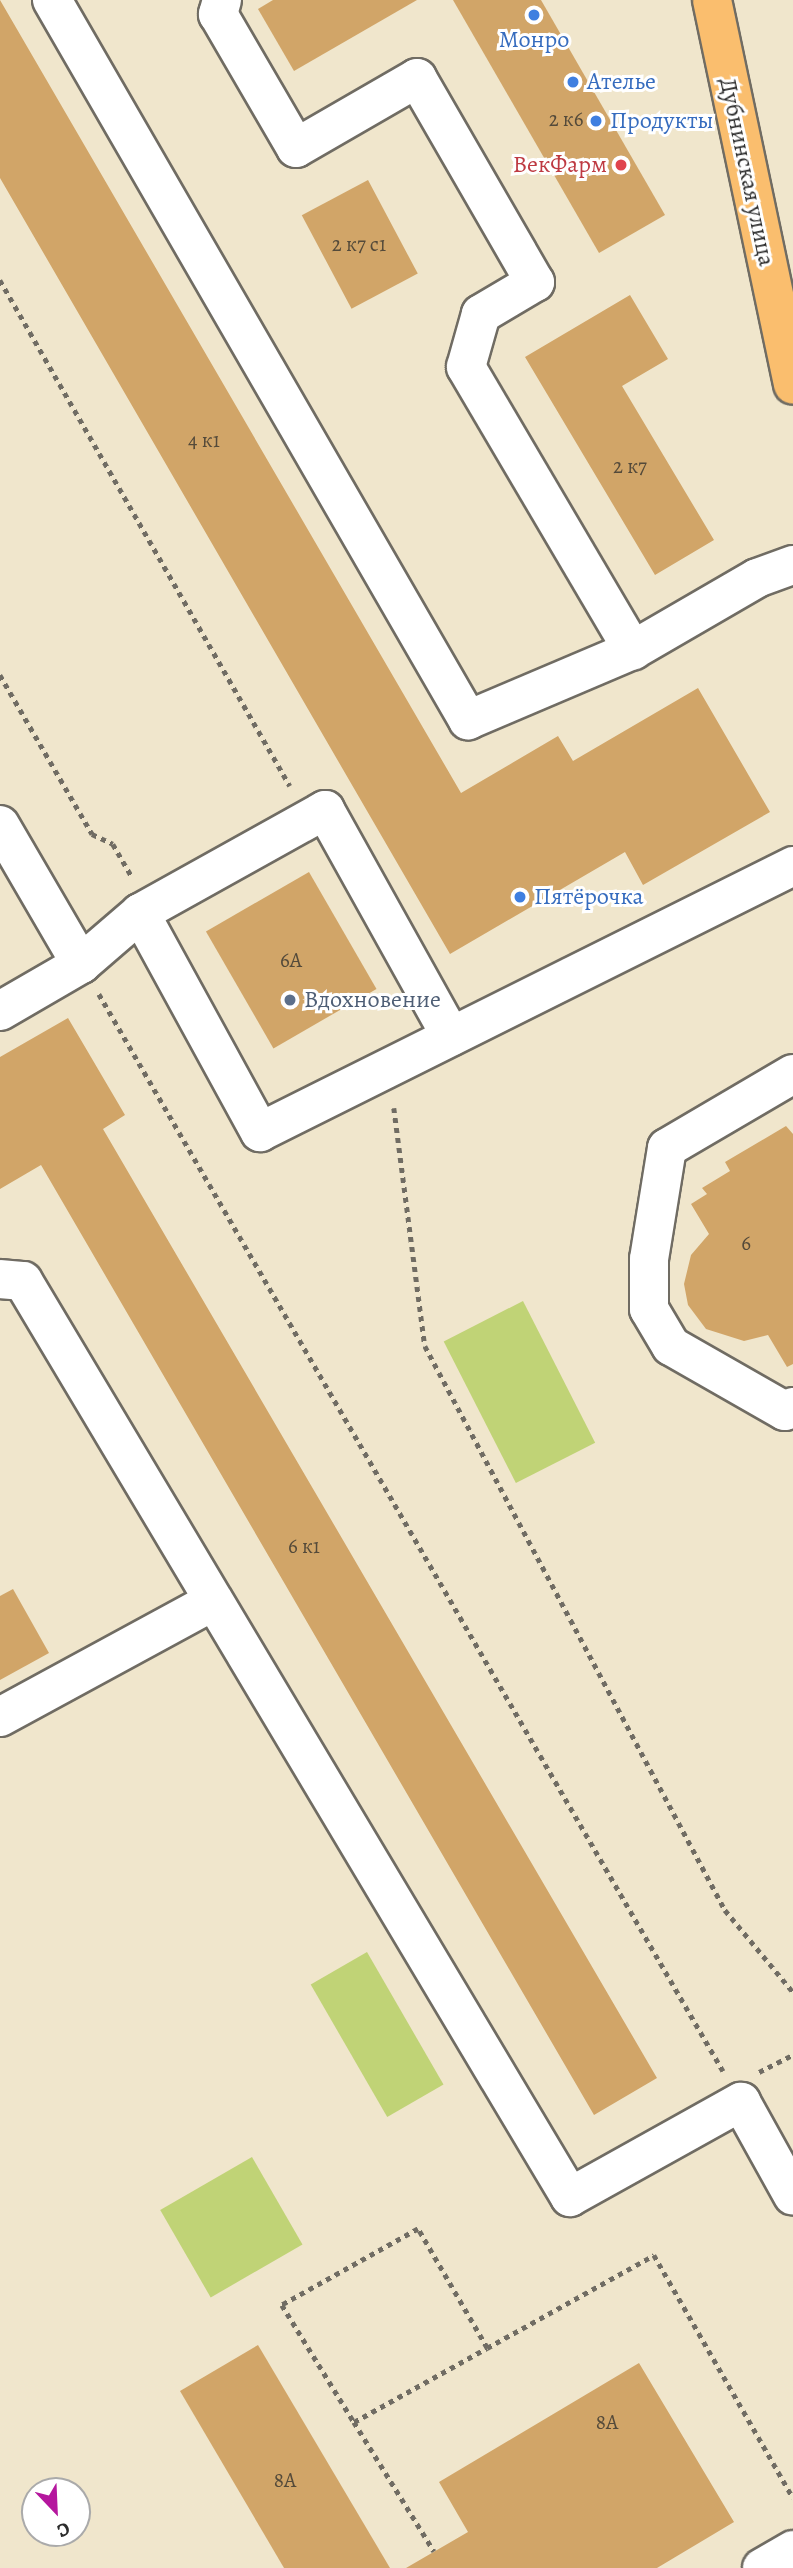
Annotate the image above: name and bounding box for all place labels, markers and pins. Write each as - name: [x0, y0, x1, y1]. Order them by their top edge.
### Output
- marker: Монро: [526, 7, 542, 23]
- place label: Монро: [499, 26, 569, 54]
- place label: Ателье: [587, 68, 656, 96]
- marker: Ателье: [565, 74, 581, 90]
- place label: Продукты: [610, 107, 714, 135]
- marker: Продукты: [588, 113, 604, 129]
- place label: ВекФарм: [513, 151, 607, 179]
- marker: ВекФарм: [613, 157, 629, 173]
- place label: Пятёрочка: [534, 883, 644, 911]
- marker: Пятёрочка: [512, 889, 528, 905]
- place label: Вдохновение: [304, 986, 441, 1014]
- marker: Вдохновение: [282, 992, 298, 1008]

